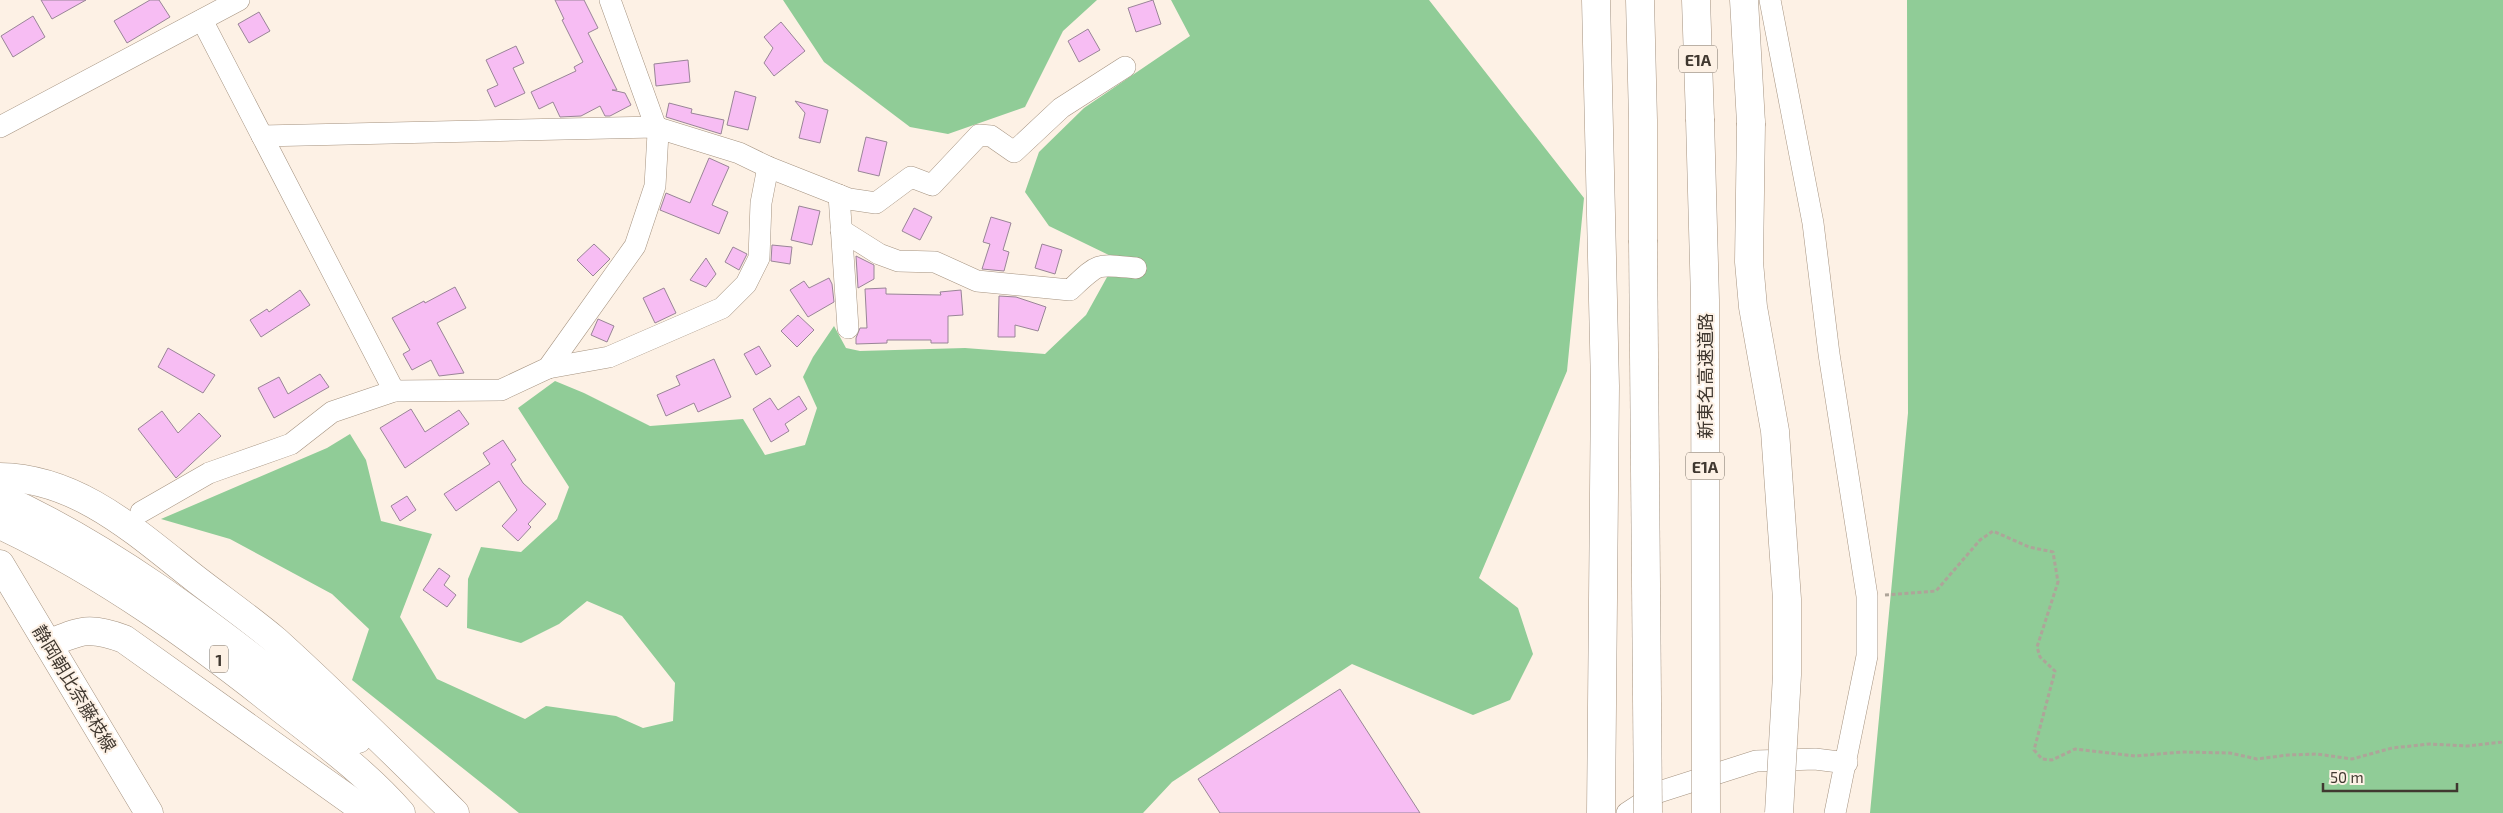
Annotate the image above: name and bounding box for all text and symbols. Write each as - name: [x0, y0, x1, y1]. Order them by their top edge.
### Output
- road number: E1A: [1679, 46, 1717, 72]
- street label: 新東名高速道路: [1694, 313, 1716, 439]
- road number: E1A: [1686, 452, 1724, 480]
- street label: 静岡朝比奈藤枝線: [28, 621, 122, 755]
- road number: 1: [210, 646, 228, 672]
- scale bar: [2323, 760, 2457, 792]
- text: 50 m: [2330, 768, 2364, 786]

